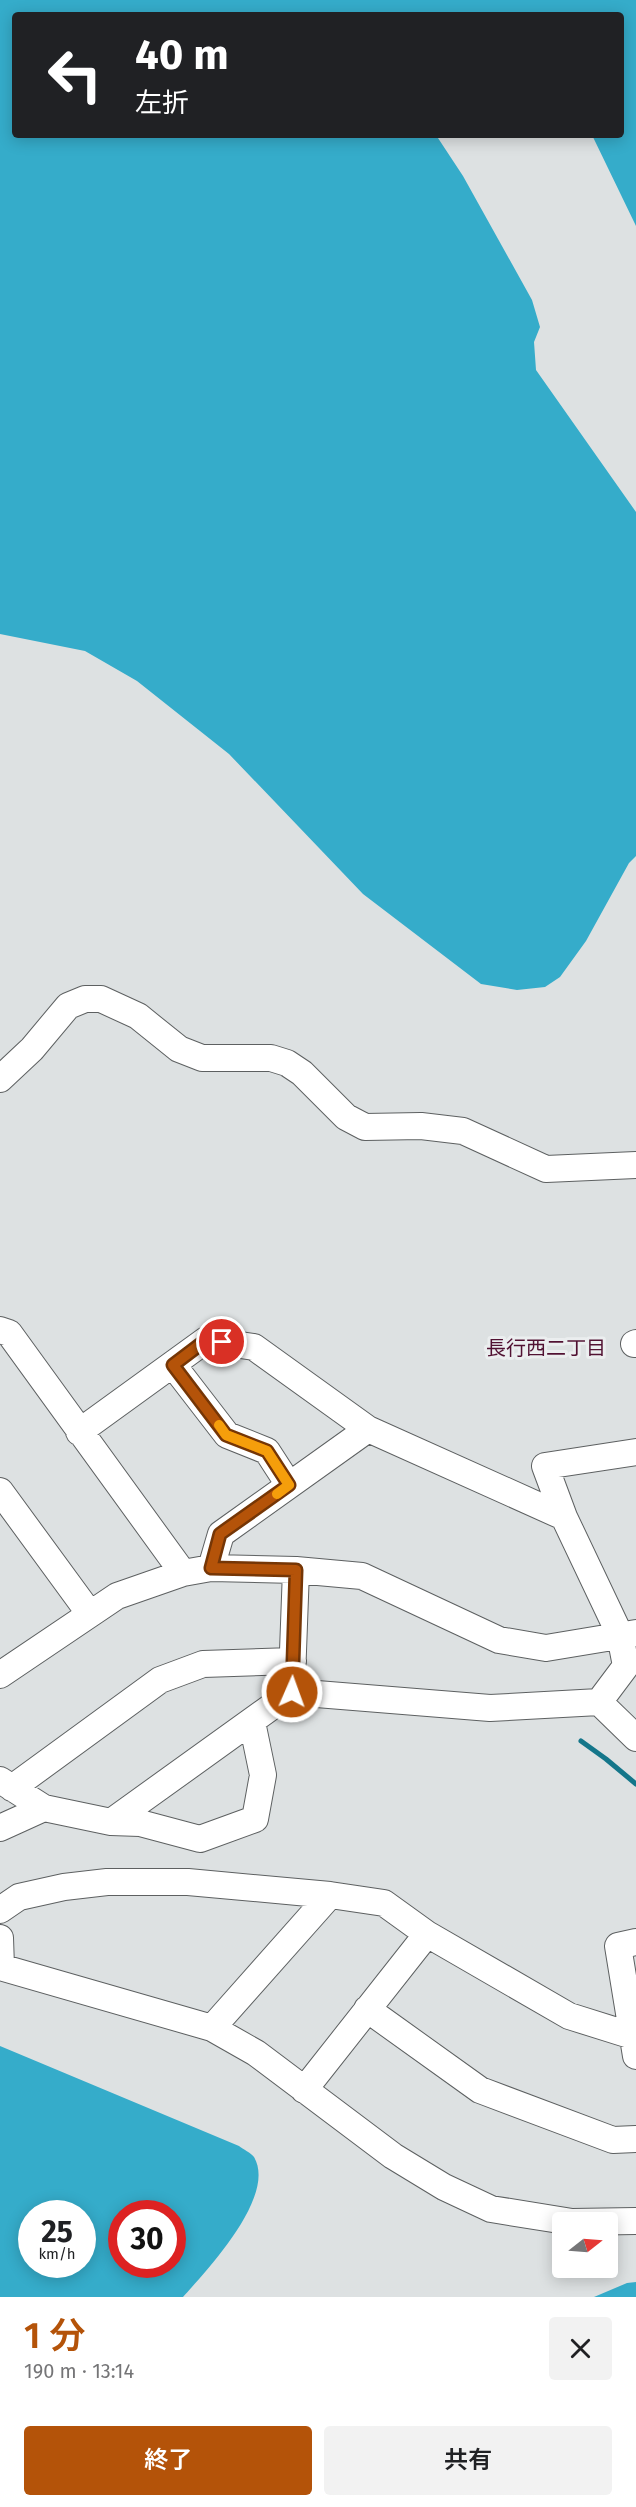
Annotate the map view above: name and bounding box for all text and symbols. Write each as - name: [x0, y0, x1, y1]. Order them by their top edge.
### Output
- text: 40 m: [135, 30, 229, 80]
- icon: left: [36, 36, 114, 114]
- text: 左折: [135, 87, 189, 119]
- pin: [196, 1316, 247, 1367]
- icon: arrive: [205, 1325, 238, 1358]
- district label: 長行西二丁目: [486, 1336, 606, 1360]
- position arrow: [260, 1660, 324, 1724]
- speed limit sign: 30: [108, 2200, 186, 2278]
- north arrow: [552, 2212, 618, 2278]
- map controls: [552, 2212, 618, 2278]
- text: 25: [41, 2214, 73, 2250]
- text: km/h: [38, 2245, 76, 2263]
- text: 1 分: [24, 2314, 85, 2358]
- button: close: [549, 2317, 612, 2380]
- text: 190 m · 13:14: [24, 2359, 134, 2383]
- button: 終了: [24, 2426, 312, 2495]
- button: 共有: [324, 2426, 612, 2495]

